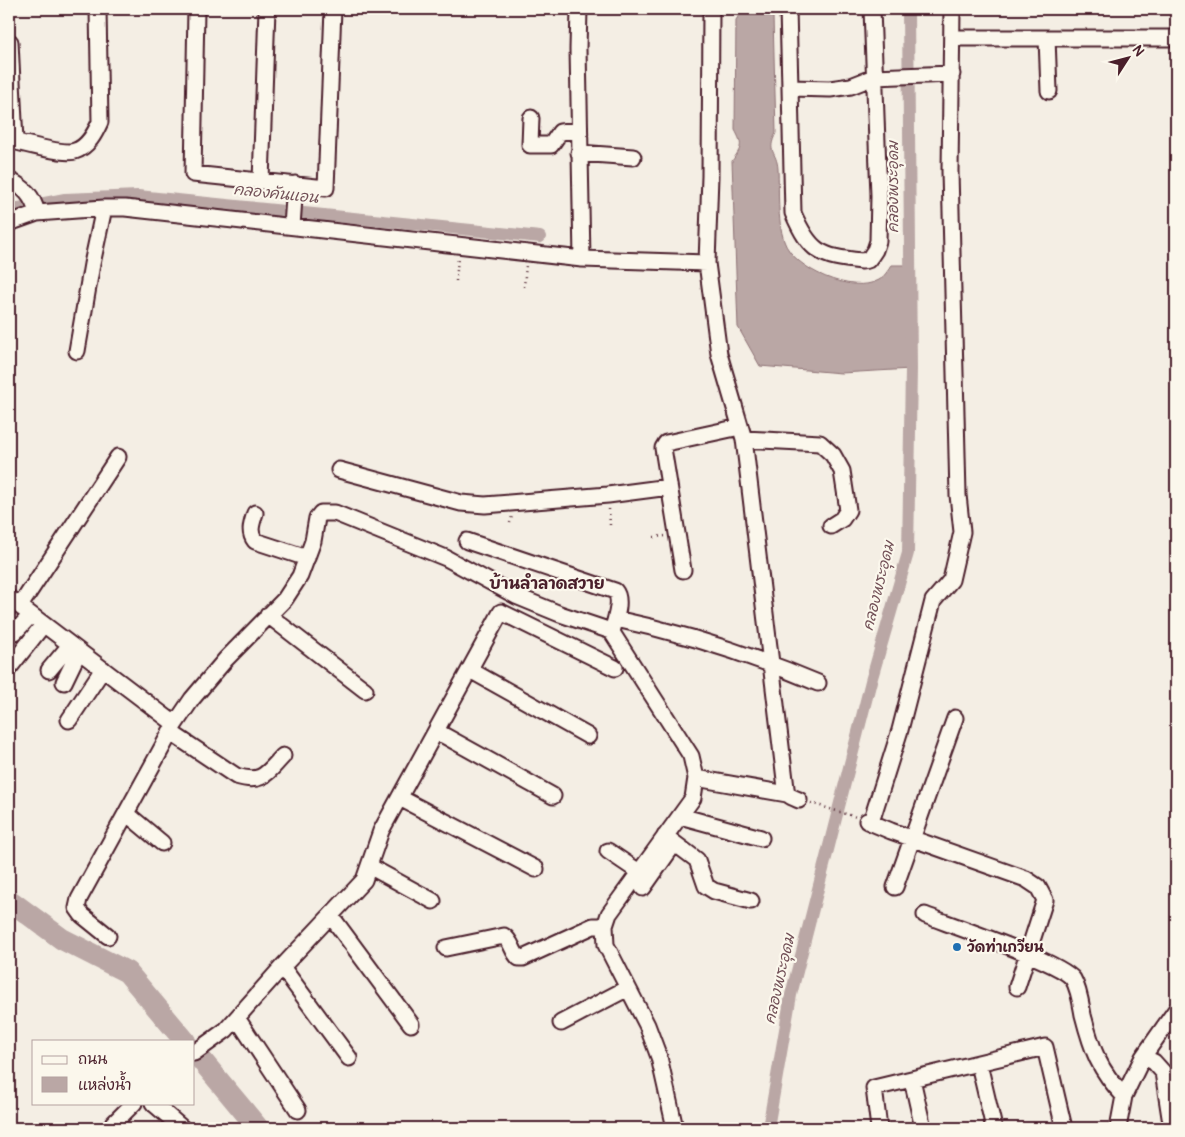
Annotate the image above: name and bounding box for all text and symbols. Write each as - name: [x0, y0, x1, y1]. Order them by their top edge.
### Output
- north arrow: [1102, 32, 1152, 82]
- text: N: [1128, 42, 1148, 59]
- water label: คลองพระอุดม: [884, 140, 904, 233]
- water label: คลองคันแอน: [233, 180, 320, 208]
- water label: คลองพระอุดม: [859, 538, 901, 633]
- district label: บ้านลำลาดสวาย: [489, 572, 605, 594]
- water label: คลองพระอุดม: [760, 931, 801, 1026]
- place label: วัดท่าเกวียน: [967, 937, 1044, 956]
- marker: วัดท่าเกวียน: [951, 941, 963, 953]
- legend: [32, 1040, 195, 1104]
- text: ถนน: [78, 1050, 107, 1069]
- text: แหล่งน้ำ: [78, 1071, 132, 1095]

